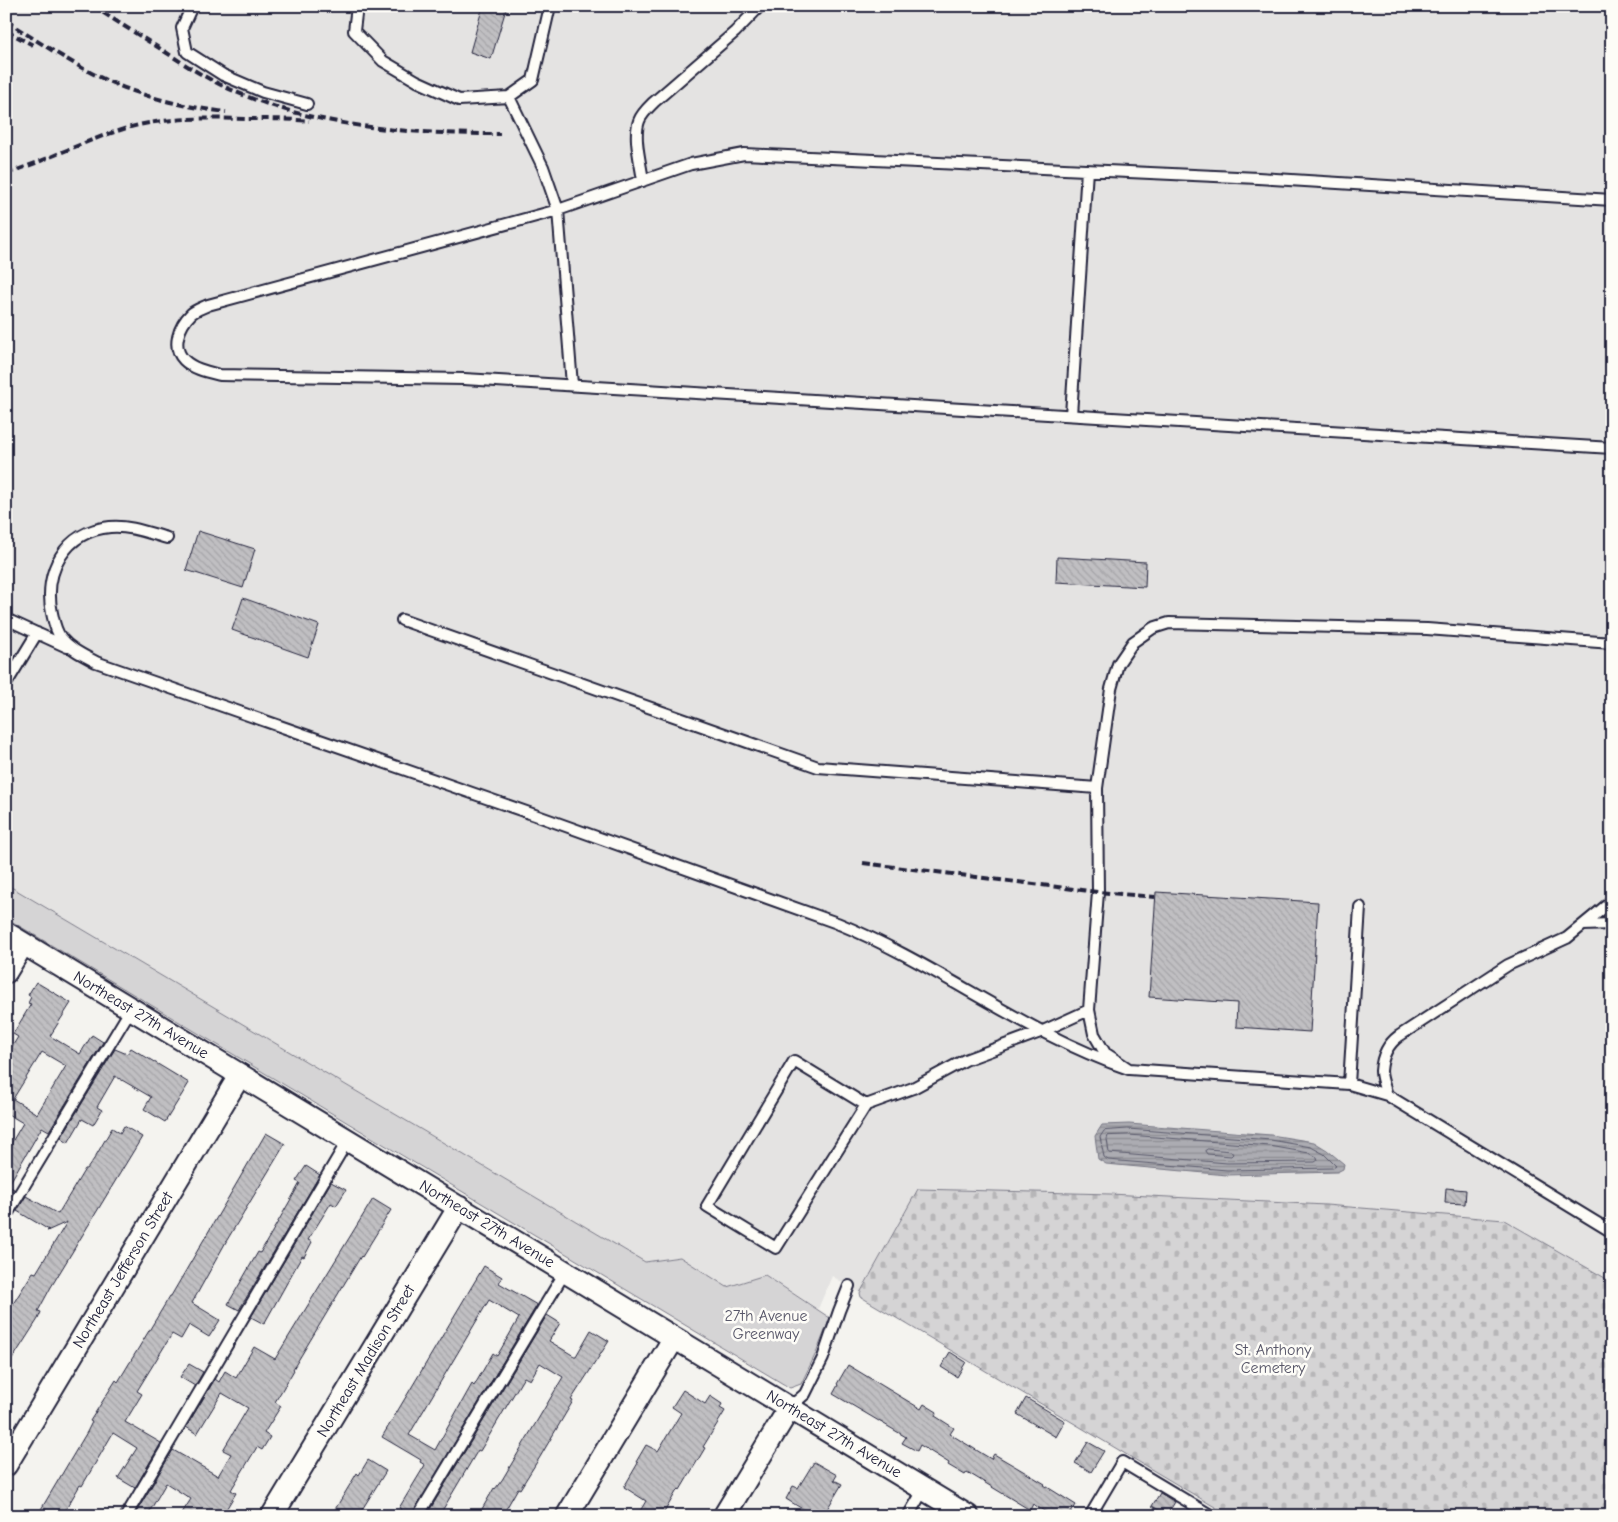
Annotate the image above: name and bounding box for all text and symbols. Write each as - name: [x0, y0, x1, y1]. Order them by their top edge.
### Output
- street label: Northeast 27th Avenue: [70, 968, 212, 1062]
- street label: Northeast 27th Avenue: [416, 1177, 558, 1271]
- street label: Northeast Jefferson Street: [69, 1188, 177, 1351]
- street label: Northeast Madison Street: [313, 1281, 419, 1440]
- park label: 27th Avenue Greenway: [724, 1307, 808, 1343]
- park label: St. Anthony Cemetery: [1235, 1341, 1312, 1377]
- street label: Northeast 27th Avenue: [763, 1387, 905, 1481]

